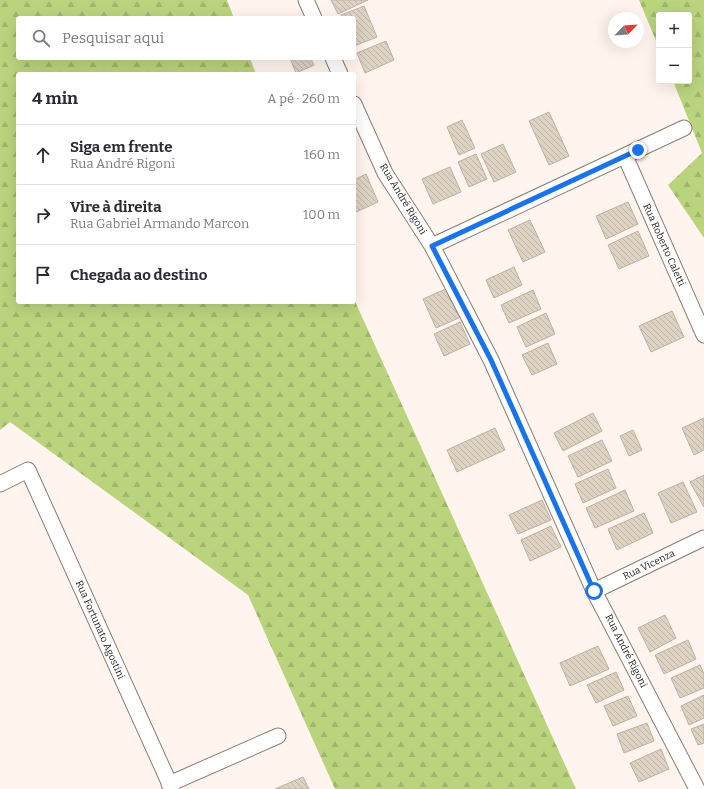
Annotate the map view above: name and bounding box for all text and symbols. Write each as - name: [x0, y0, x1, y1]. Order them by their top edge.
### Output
- north arrow: [608, 12, 644, 48]
- map controls: [656, 12, 692, 84]
- button: +: [656, 12, 692, 48]
- search box: [16, 16, 356, 60]
- icon: search: [30, 27, 52, 49]
- text: Pesquisar aqui: [62, 29, 164, 47]
- button: −: [656, 48, 692, 84]
- text: 4 min: [32, 88, 78, 109]
- text: A pé · 260 m: [267, 91, 340, 106]
- text: Siga em frente: [70, 138, 173, 156]
- route end: [629, 141, 647, 159]
- icon: ahead: [32, 144, 54, 166]
- text: 160 m: [304, 147, 340, 162]
- text: Rua André Rigoni: [70, 156, 175, 171]
- street label: Rua André Rigoni: [377, 161, 429, 237]
- text: Vire à direita: [70, 198, 162, 216]
- street label: Rua Roberto Caletti: [640, 202, 688, 288]
- icon: right: [32, 204, 54, 226]
- text: 100 m: [303, 207, 340, 222]
- text: Rua Gabriel Armando Marcon: [70, 216, 249, 231]
- icon: arrive: [32, 264, 54, 286]
- text: Chegada ao destino: [70, 266, 207, 284]
- street label: Rua Vicenza: [621, 547, 678, 583]
- street label: Rua Fortunato Agostini: [73, 579, 127, 681]
- route start: [585, 582, 603, 600]
- street label: Rua André Rigoni: [602, 612, 650, 690]

